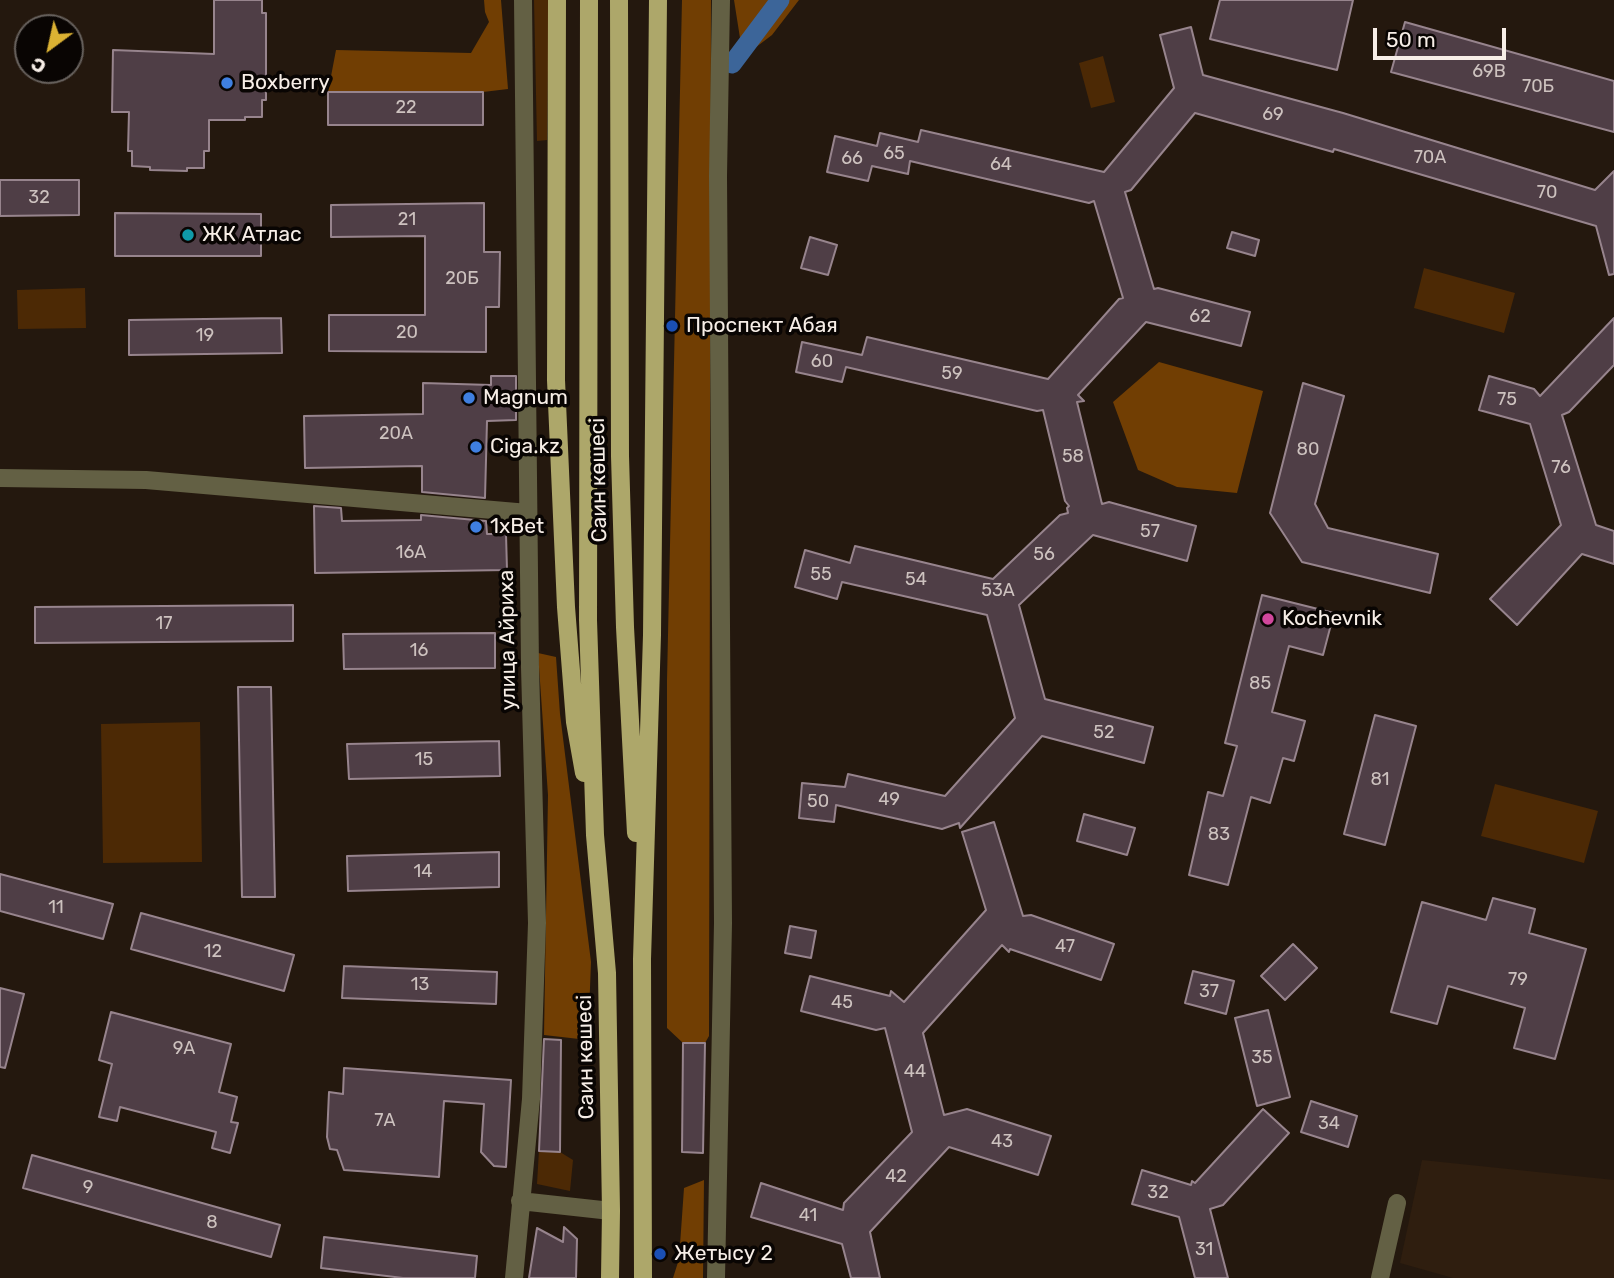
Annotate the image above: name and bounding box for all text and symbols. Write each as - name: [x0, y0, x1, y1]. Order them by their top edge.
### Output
- north arrow: [14, 14, 84, 84]
- scale bar: [1376, 14, 1509, 58]
- text: 50 m: [1386, 27, 1436, 52]
- text: С: [27, 52, 50, 79]
- house number: 69В: [1472, 61, 1506, 83]
- place label: Boxberry: [241, 70, 330, 96]
- marker: Boxberry: [219, 75, 235, 91]
- house number: 70Б: [1522, 76, 1554, 98]
- house number: 22: [395, 97, 417, 119]
- house number: 69: [1262, 104, 1284, 126]
- house number: 65: [883, 143, 905, 165]
- house number: 70А: [1414, 147, 1446, 169]
- house number: 66: [841, 148, 863, 170]
- house number: 64: [990, 154, 1012, 176]
- house number: 70: [1537, 182, 1557, 204]
- house number: 32: [28, 187, 50, 209]
- house number: 21: [398, 209, 416, 231]
- place label: ЖК Атлас: [202, 222, 302, 248]
- marker: ЖК Атлас: [180, 227, 196, 243]
- house number: 20Б: [445, 268, 479, 290]
- house number: 62: [1189, 306, 1211, 328]
- place label: Проспект Абая: [686, 313, 838, 339]
- marker: Проспект Абая: [664, 318, 680, 334]
- house number: 20: [396, 322, 418, 344]
- house number: 19: [196, 325, 214, 347]
- house number: 60: [811, 351, 833, 373]
- house number: 59: [941, 363, 963, 385]
- place label: Magnum: [483, 385, 568, 411]
- house number: 75: [1497, 389, 1517, 411]
- marker: Magnum: [461, 390, 477, 406]
- street label: Саин көшесі: [585, 418, 613, 542]
- house number: 20А: [379, 423, 413, 445]
- place label: Ciga.kz: [490, 434, 560, 460]
- marker: Ciga.kz: [468, 439, 484, 455]
- house number: 80: [1297, 439, 1319, 461]
- house number: 58: [1062, 446, 1084, 468]
- house number: 76: [1551, 457, 1571, 479]
- place label: 1xBet: [490, 514, 544, 540]
- marker: 1xBet: [468, 519, 484, 535]
- house number: 57: [1140, 521, 1160, 543]
- house number: 16А: [396, 542, 426, 564]
- house number: 56: [1033, 544, 1055, 566]
- house number: 55: [810, 564, 832, 586]
- street label: улица Айриха: [494, 569, 522, 711]
- house number: 54: [905, 569, 927, 591]
- house number: 53А: [981, 580, 1015, 602]
- place label: Kochevnik: [1282, 606, 1382, 632]
- marker: Kochevnik: [1260, 611, 1276, 627]
- house number: 17: [156, 613, 172, 635]
- house number: 16: [410, 640, 428, 662]
- house number: 85: [1249, 673, 1271, 695]
- house number: 52: [1093, 722, 1115, 744]
- house number: 15: [415, 749, 433, 771]
- house number: 81: [1370, 769, 1390, 791]
- house number: 49: [878, 789, 900, 811]
- house number: 50: [807, 791, 829, 813]
- house number: 83: [1208, 824, 1230, 846]
- house number: 14: [414, 861, 432, 883]
- house number: 11: [48, 897, 64, 919]
- house number: 47: [1055, 936, 1075, 958]
- house number: 12: [204, 941, 222, 963]
- house number: 79: [1508, 969, 1528, 991]
- house number: 13: [411, 974, 429, 996]
- house number: 37: [1199, 981, 1219, 1003]
- house number: 45: [831, 992, 853, 1014]
- street label: Саин көшесі: [572, 995, 600, 1119]
- house number: 9А: [173, 1038, 195, 1060]
- house number: 35: [1251, 1047, 1273, 1069]
- house number: 44: [904, 1061, 926, 1083]
- house number: 7А: [374, 1110, 396, 1132]
- house number: 34: [1318, 1113, 1340, 1135]
- house number: 43: [991, 1131, 1013, 1153]
- house number: 42: [885, 1166, 907, 1188]
- house number: 9: [83, 1177, 93, 1199]
- house number: 32: [1147, 1182, 1169, 1204]
- house number: 41: [799, 1205, 817, 1227]
- house number: 8: [206, 1212, 218, 1234]
- house number: 31: [1195, 1239, 1213, 1261]
- place label: Жетысу 2: [674, 1241, 773, 1267]
- marker: Жетысу 2: [652, 1246, 668, 1262]

